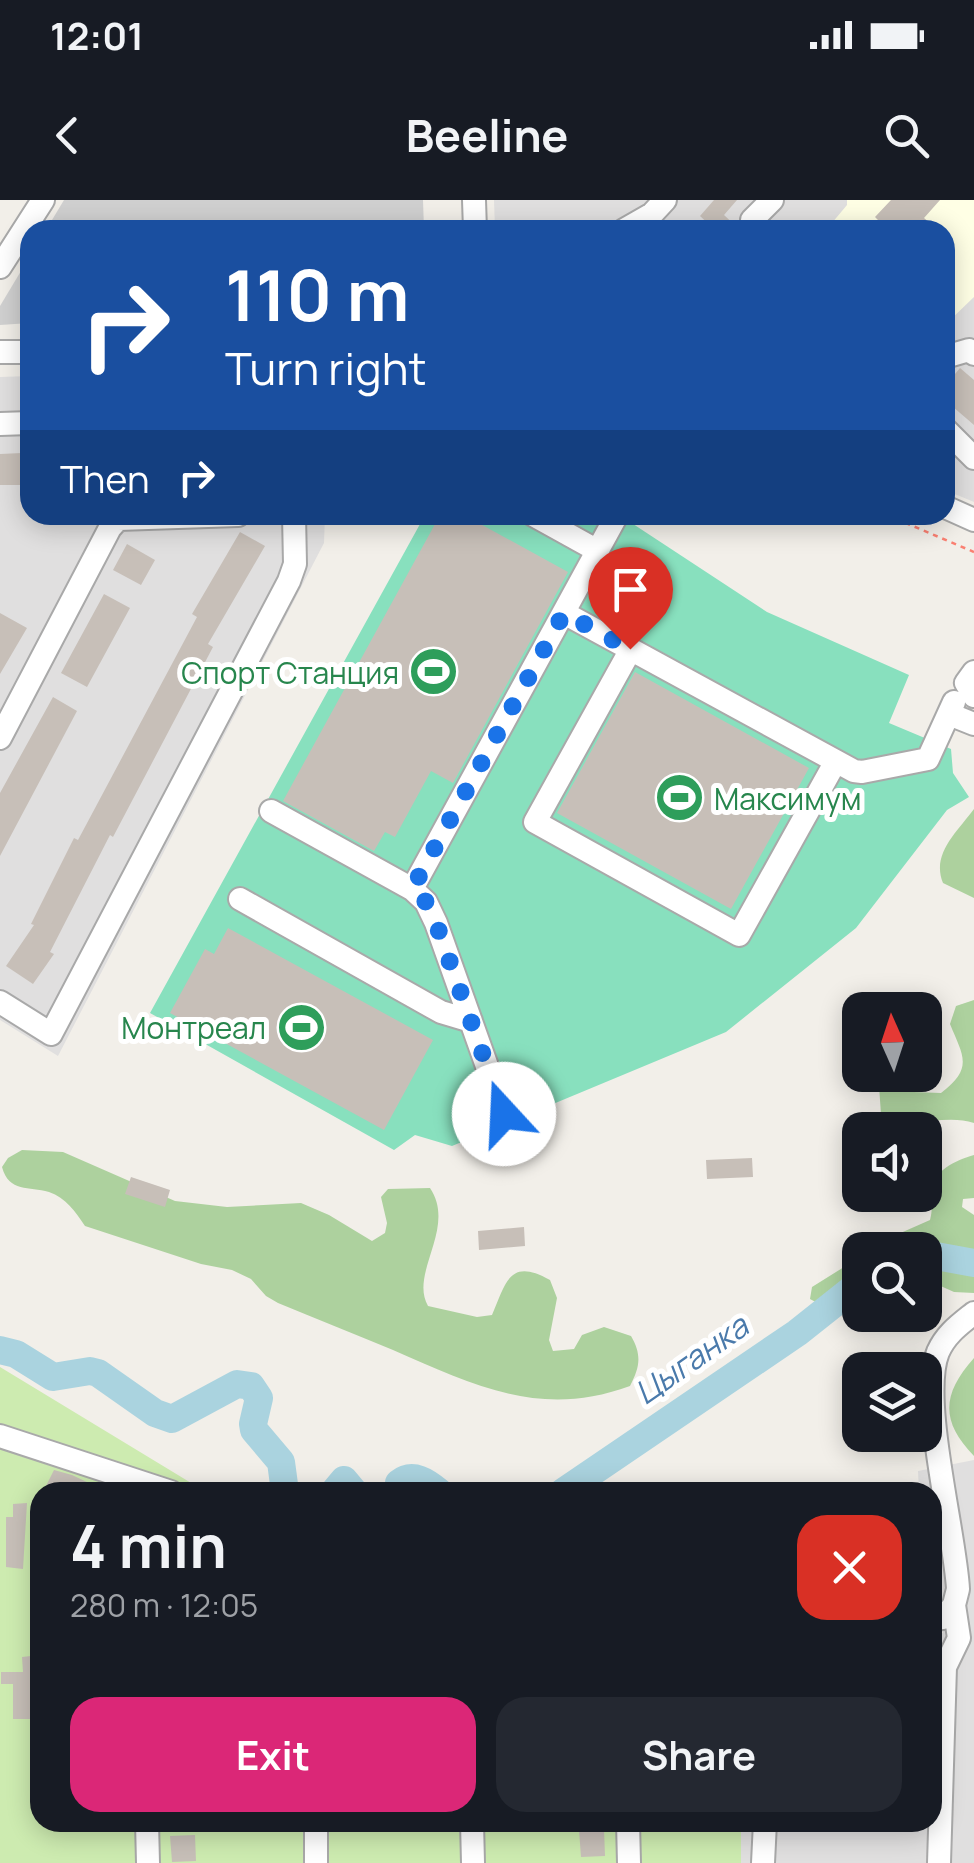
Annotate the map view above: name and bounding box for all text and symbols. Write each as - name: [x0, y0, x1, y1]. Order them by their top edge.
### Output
- text: 12:01: [50, 9, 144, 61]
- text: Beeline: [406, 104, 568, 166]
- icon: back: [40, 108, 95, 163]
- icon: search: [879, 108, 934, 163]
- text: 110 m: [225, 246, 409, 342]
- icon: right: [60, 260, 190, 390]
- text: Turn right: [225, 337, 426, 399]
- icon: right: [169, 450, 224, 505]
- text: Then: [60, 452, 149, 504]
- pin: [588, 547, 673, 650]
- icon: arrive: [603, 562, 658, 617]
- sports icon: Спорт Станция: [408, 646, 460, 698]
- place label: Спорт Станция: [181, 652, 399, 693]
- sports icon: Максимум: [653, 772, 705, 824]
- place label: Максимум: [714, 778, 861, 819]
- north arrow: [842, 992, 942, 1092]
- map controls: [842, 992, 942, 1452]
- sports icon: Монтреал: [275, 1001, 327, 1053]
- place label: Монтреал: [121, 1007, 266, 1048]
- position arrow: [452, 1062, 556, 1166]
- button: sound: [842, 1112, 942, 1212]
- button: search: [842, 1232, 942, 1332]
- water label: Цыганка: [626, 1303, 758, 1414]
- button: layers: [842, 1352, 942, 1452]
- text: 4 min: [70, 1504, 227, 1586]
- button: close: [797, 1515, 902, 1620]
- text: 280 m · 12:05: [70, 1583, 258, 1627]
- button: Exit: [70, 1697, 476, 1812]
- button: Share: [496, 1697, 902, 1812]

